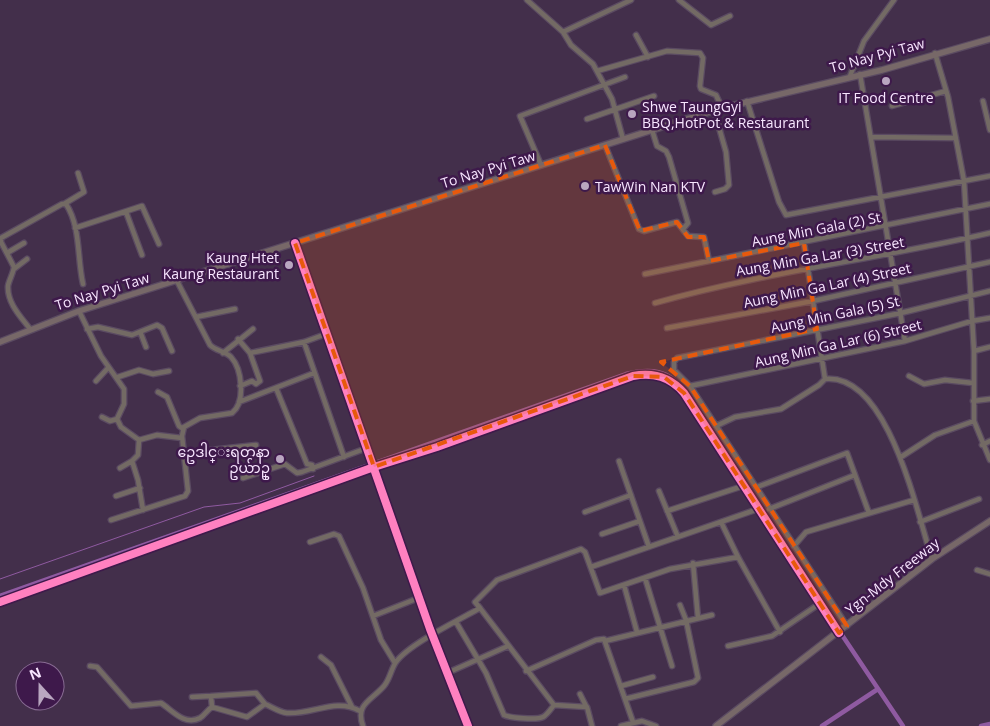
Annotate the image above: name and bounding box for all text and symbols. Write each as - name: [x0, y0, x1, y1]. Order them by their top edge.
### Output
- street label: To Nay Pyi Taw: [827, 33, 927, 77]
- marker: IT Food Centre: [880, 75, 892, 87]
- place label: IT Food Centre: [838, 88, 934, 107]
- place label: Shwe TaungGyi BBQ,HotPot & Restaurant: [642, 97, 809, 132]
- marker: Shwe TaungGyi BBQ,HotPot & Restaurant: [626, 108, 638, 120]
- street label: To Nay Pyi Taw: [439, 146, 538, 192]
- place label: TawWin Nan KTV: [595, 177, 706, 196]
- marker: TawWin Nan KTV: [579, 180, 591, 192]
- street label: Aung Min Gala (2) St: [750, 207, 882, 251]
- street label: Aung Min Ga Lar (3) Street: [734, 232, 906, 280]
- place label: Kaung Htet Kaung Restaurant: [163, 248, 279, 283]
- street label: Aung Min Ga Lar (4) Street: [742, 258, 912, 312]
- marker: Kaung Htet Kaung Restaurant: [283, 259, 295, 271]
- street label: To Nay Pyi Taw: [53, 268, 152, 314]
- street label: Aung Min Gala (5) St: [769, 291, 901, 337]
- street label: Aung Min Ga Lar (6) Street: [753, 315, 923, 371]
- place label: ဥေဒါင္းရတနာ ဥယ်ာဥ္: [177, 442, 270, 480]
- marker: ဥေဒါင္းရတနာ ဥယ်ာဥ္: [274, 453, 286, 465]
- street label: Ygn-Mdy Freeway: [841, 533, 944, 619]
- north arrow: [15, 661, 65, 711]
- text: N: [26, 662, 44, 684]

